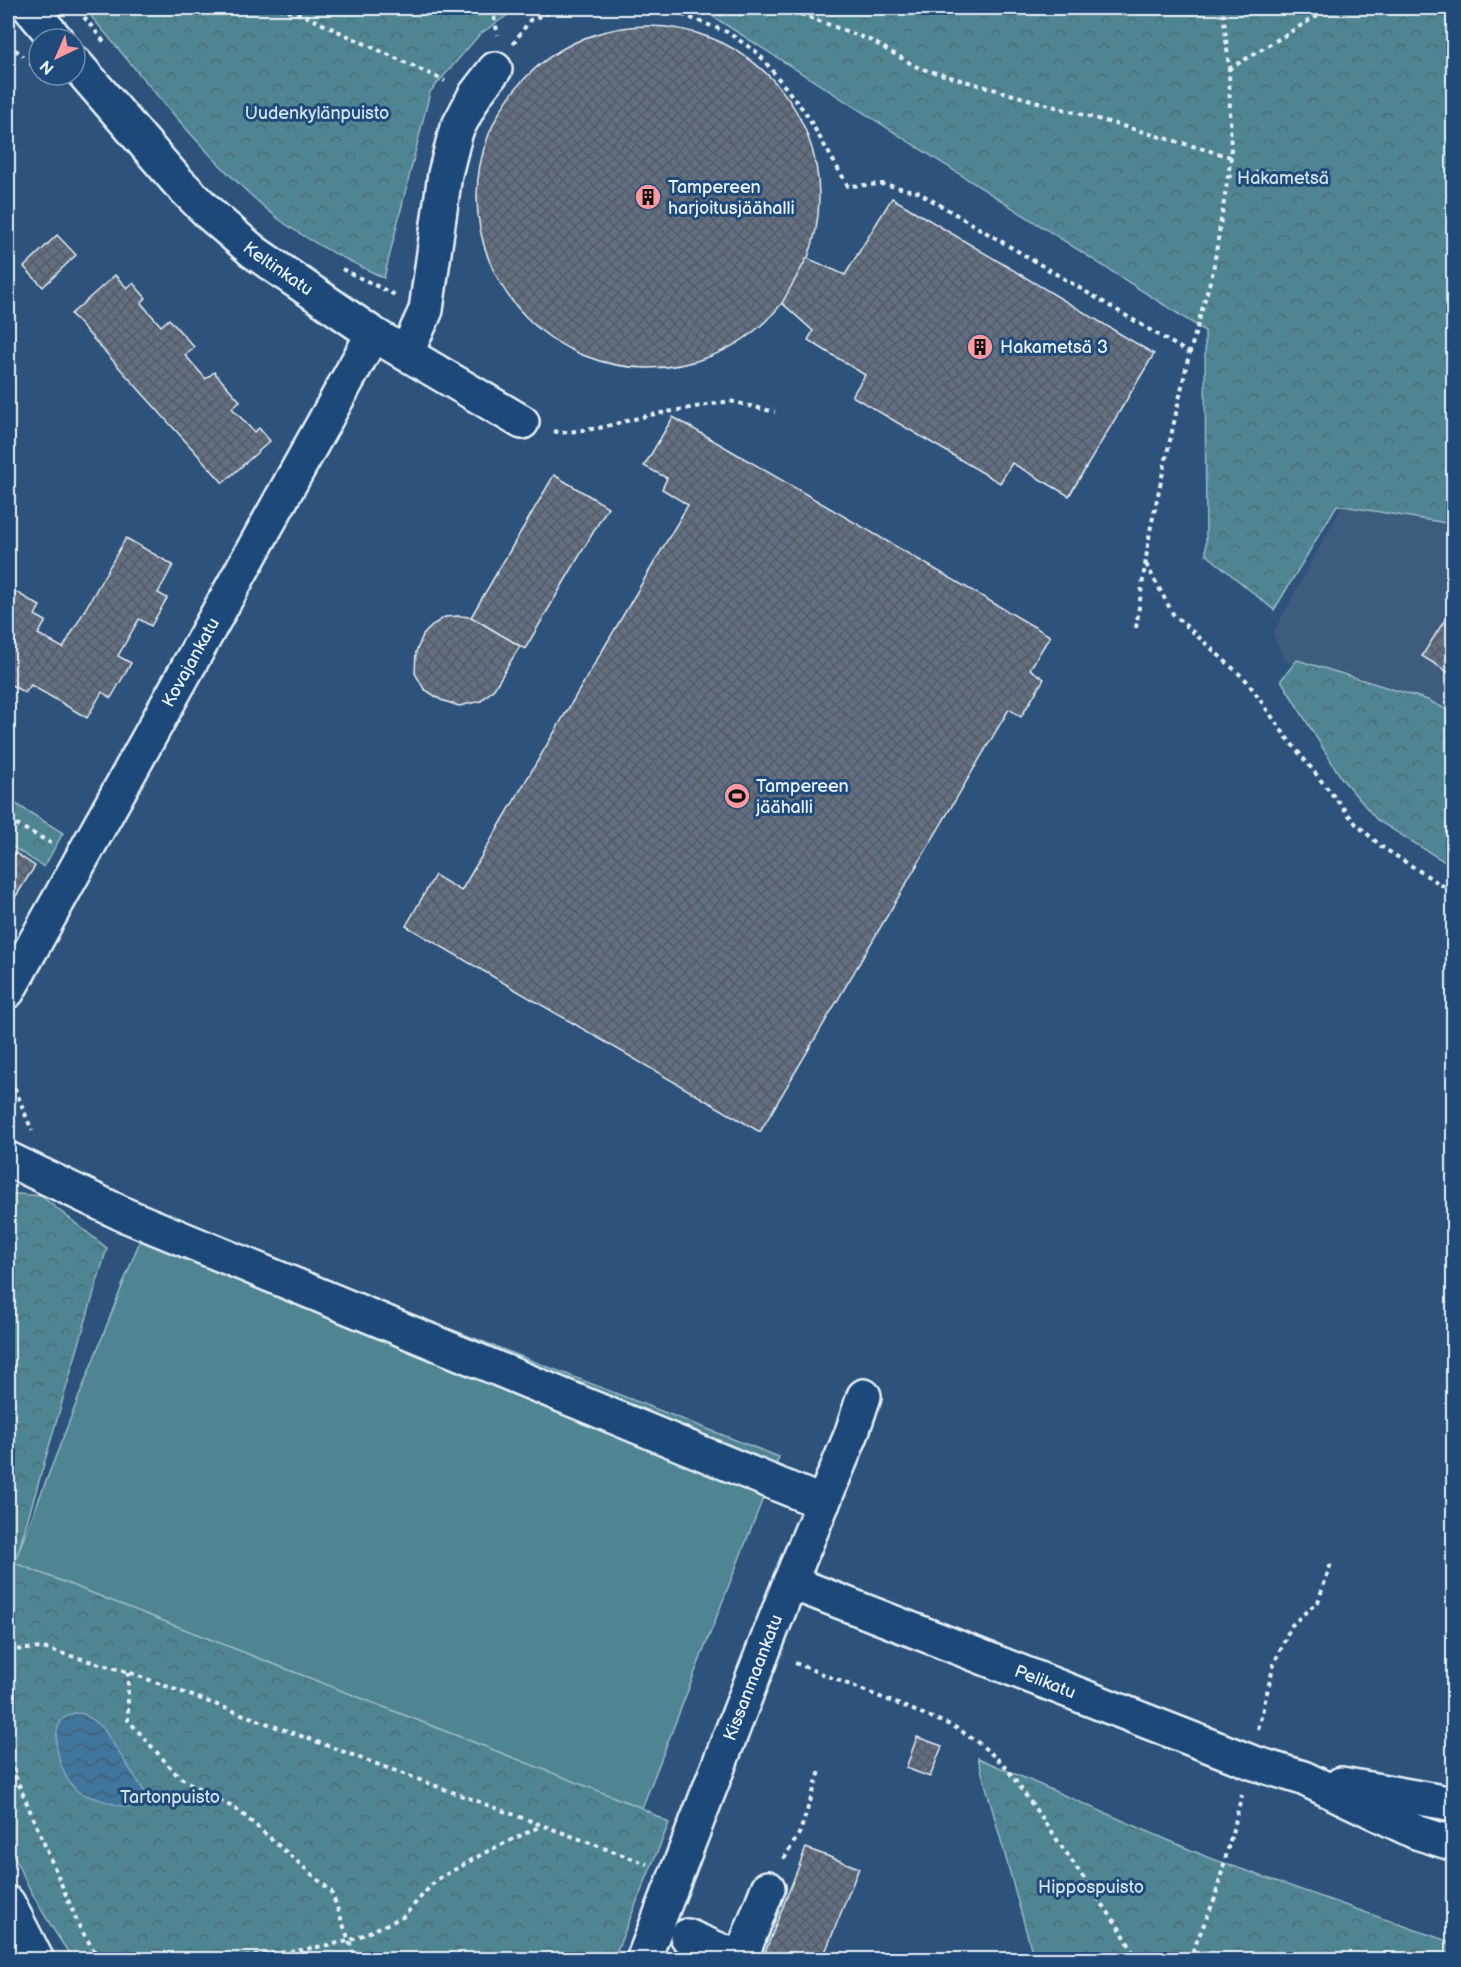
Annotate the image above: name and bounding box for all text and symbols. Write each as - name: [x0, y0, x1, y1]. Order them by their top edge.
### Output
- north arrow: [27, 27, 87, 87]
- text: N: [37, 56, 59, 78]
- park label: Uudenkylänpuisto: [245, 103, 389, 124]
- park label: Hakametsä: [1237, 168, 1329, 189]
- place label: Tampereen harjoitusjäähalli: [668, 177, 795, 219]
- building icon: Tampereen harjoitusjäähalli: [633, 182, 663, 212]
- street label: Keltinkatu: [239, 237, 317, 300]
- building icon: Hakametsä 3: [965, 332, 995, 362]
- place label: Hakametsä 3: [1000, 337, 1108, 358]
- street label: Kovajankatu: [157, 614, 224, 711]
- place label: Tampereen jäähalli: [755, 776, 849, 818]
- sports icon: Tampereen jäähalli: [722, 781, 752, 811]
- street label: Kissanmaankatu: [719, 1611, 787, 1744]
- street label: Pelikatu: [1012, 1660, 1079, 1703]
- park label: Tartonpuisto: [120, 1787, 220, 1808]
- park label: Hippospuisto: [1038, 1877, 1144, 1898]

